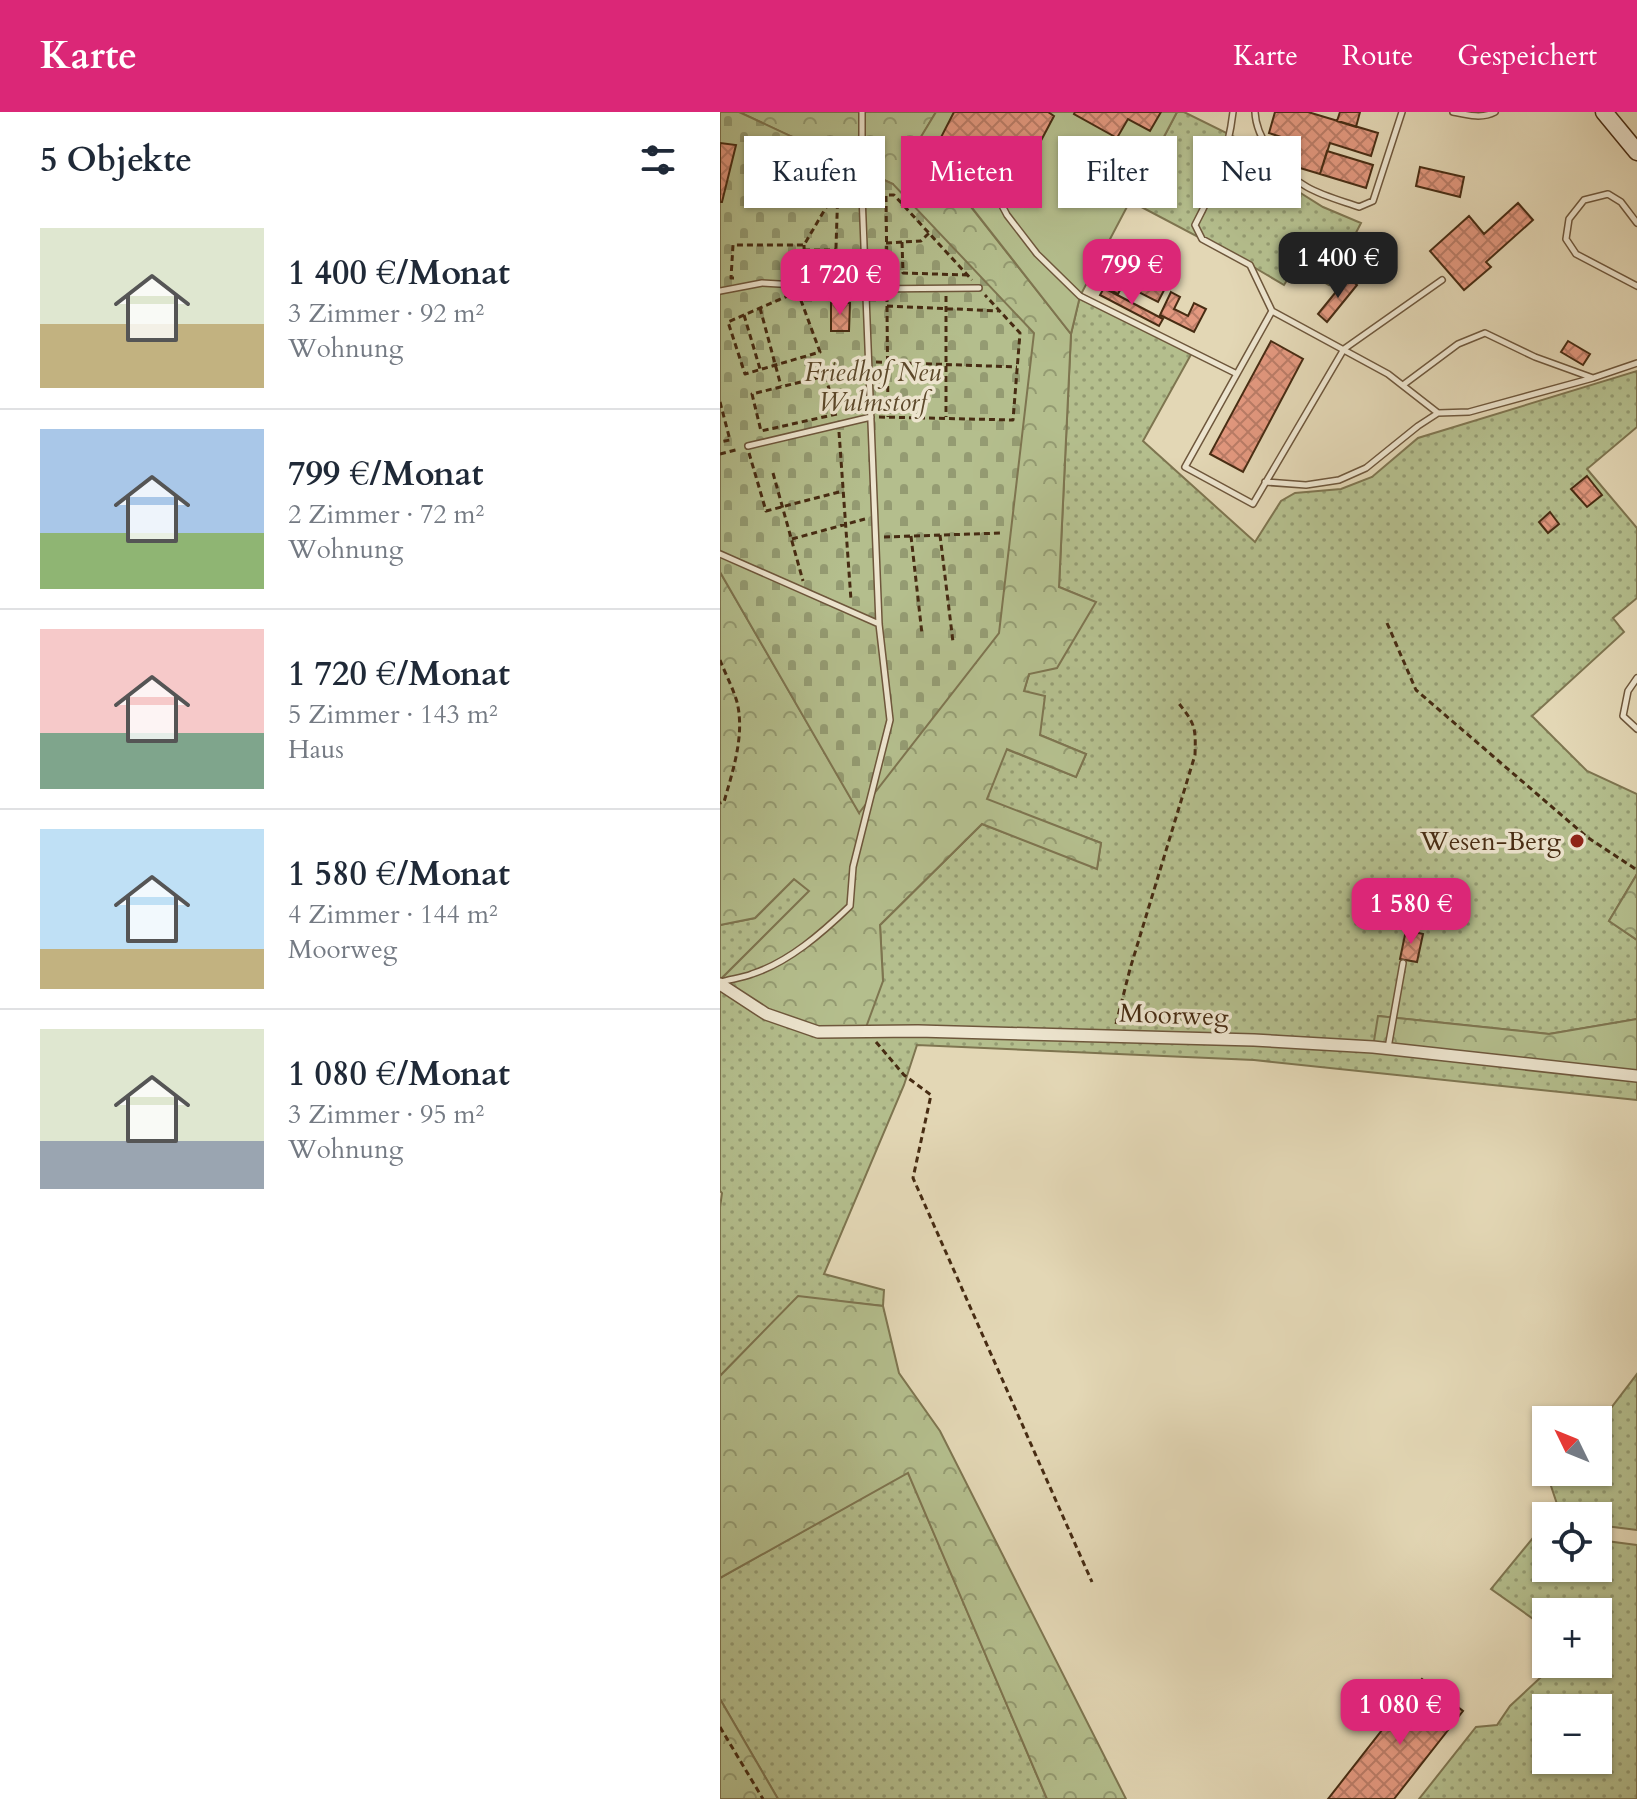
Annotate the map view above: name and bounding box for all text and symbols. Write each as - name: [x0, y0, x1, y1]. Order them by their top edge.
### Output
- text: Karte: [40, 30, 137, 82]
- text: Karte: [1233, 37, 1298, 75]
- text: Route: [1342, 37, 1413, 75]
- text: Gespeichert: [1457, 37, 1597, 75]
- chip: Kaufen: [744, 136, 885, 208]
- chip: Mieten: [901, 136, 1042, 208]
- chip: Filter: [1058, 136, 1177, 208]
- chip: Neu: [1193, 136, 1301, 208]
- text: 5 Objekte: [40, 137, 192, 183]
- icon: filters: [636, 138, 680, 182]
- pin: 1 400 €: [1264, 232, 1412, 300]
- pin: 799 €: [1076, 239, 1188, 307]
- text: 1 400 €: [1297, 240, 1379, 275]
- text: 799 €: [1101, 247, 1163, 282]
- pin: 1 720 €: [766, 249, 914, 317]
- text: 1 400 €/Monat: [288, 250, 510, 296]
- text: 1 720 €: [799, 257, 881, 292]
- icon: home: [104, 260, 200, 356]
- text: 3 Zimmer · 92 m²: [288, 296, 484, 331]
- text: Wohnung: [288, 331, 403, 366]
- park label: Friedhof Neu Wulmstorf: [805, 355, 941, 420]
- text: 799 €/Monat: [288, 451, 483, 497]
- icon: home: [104, 461, 200, 557]
- text: 2 Zimmer · 72 m²: [288, 497, 484, 532]
- text: Wohnung: [288, 532, 403, 567]
- text: 1 720 €/Monat: [288, 651, 510, 697]
- icon: home: [104, 661, 200, 757]
- text: 5 Zimmer · 143 m²: [288, 697, 498, 732]
- text: Haus: [288, 732, 344, 767]
- place label: Wesen-Berg: [1419, 824, 1561, 859]
- marker: Wesen-Berg: [1568, 832, 1586, 850]
- text: 1 580 €/Monat: [288, 851, 510, 897]
- icon: home: [104, 861, 200, 957]
- pin: 1 580 €: [1337, 878, 1485, 946]
- text: 1 580 €: [1370, 886, 1452, 921]
- text: 4 Zimmer · 144 m²: [288, 897, 498, 932]
- text: Moorweg: [288, 932, 397, 967]
- street label: Moorweg: [1119, 996, 1230, 1034]
- text: 1 080 €/Monat: [288, 1051, 510, 1097]
- icon: home: [104, 1061, 200, 1157]
- text: 3 Zimmer · 95 m²: [288, 1097, 484, 1132]
- text: Wohnung: [288, 1132, 403, 1167]
- north arrow: [1532, 1406, 1612, 1486]
- map controls: [1532, 1406, 1612, 1774]
- button: locate: [1532, 1502, 1612, 1582]
- button: +: [1532, 1598, 1612, 1678]
- pin: 1 080 €: [1326, 1679, 1474, 1747]
- text: 1 080 €: [1359, 1687, 1441, 1722]
- button: −: [1532, 1694, 1612, 1774]

